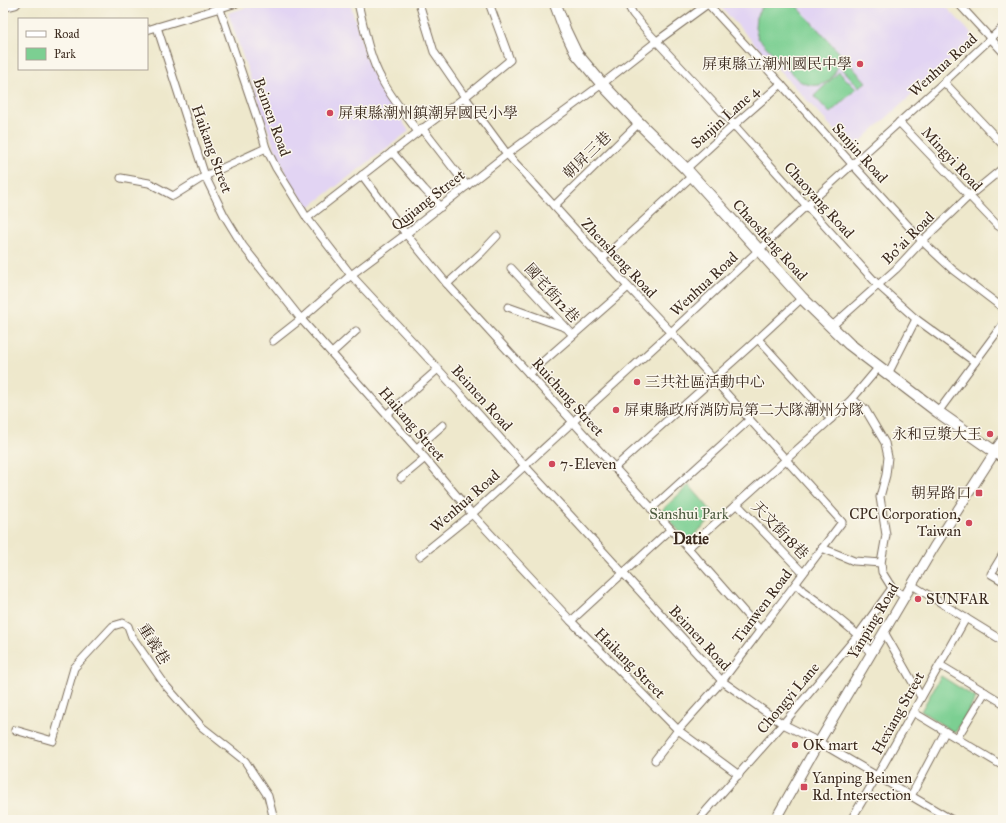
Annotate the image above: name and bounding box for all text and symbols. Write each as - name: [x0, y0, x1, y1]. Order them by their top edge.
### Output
- legend: [18, 18, 148, 70]
- text: Road: [54, 27, 80, 41]
- street label: Wenhua Road: [905, 29, 981, 100]
- text: Park: [54, 47, 76, 61]
- place label: 屏東縣立潮州國民中學: [702, 55, 852, 73]
- marker: 屏東縣立潮州國民中學: [855, 59, 865, 69]
- street label: Beimen Road: [249, 75, 295, 159]
- street label: Sanjin Lane 4: [687, 81, 763, 152]
- street label: Haikang Street: [188, 103, 236, 196]
- place label: 屏東縣潮州鎮潮昇國民小學: [338, 104, 518, 122]
- marker: 屏東縣潮州鎮潮昇國民小學: [325, 108, 335, 118]
- street label: Sanjin Road: [828, 119, 892, 187]
- street label: Mingyi Road: [918, 123, 987, 195]
- street label: 朝昇三巷: [559, 128, 615, 182]
- street label: Chaoyang Road: [780, 158, 858, 242]
- street label: Qujiang Street: [388, 165, 469, 234]
- street label: Chaosheng Road: [729, 196, 811, 285]
- street label: Bo'ai Road: [878, 208, 938, 268]
- street label: Zhensheng Road: [578, 214, 661, 302]
- street label: Wenhua Road: [666, 248, 742, 320]
- street label: 國宅街12巷: [521, 260, 583, 326]
- street label: Ruichang Street: [528, 354, 608, 440]
- street label: Beimen Road: [448, 361, 517, 435]
- place label: 三共社區活動中心: [645, 373, 765, 391]
- marker: 三共社區活動中心: [632, 377, 642, 387]
- street label: Haikang Street: [375, 383, 450, 465]
- place label: 屏東縣政府消防局第二大隊潮州分隊: [624, 401, 864, 419]
- marker: 屏東縣政府消防局第二大隊潮州分隊: [611, 405, 621, 415]
- place label: 永和豆漿大王: [892, 425, 982, 443]
- marker: 永和豆漿大王: [985, 429, 995, 439]
- place label: 7-Eleven: [560, 455, 616, 473]
- marker: 7-Eleven: [547, 459, 557, 469]
- street label: Wenhua Road: [427, 466, 504, 536]
- place label: 朝昇路口: [911, 484, 971, 502]
- marker: 朝昇路口: [974, 488, 984, 498]
- street label: 天文街18巷: [748, 497, 812, 563]
- park label: Sanshui Park: [649, 505, 729, 523]
- place label: CPC Corporation, Taiwan: [849, 505, 961, 540]
- marker: CPC Corporation, Taiwan: [964, 518, 974, 528]
- district label: Datie: [673, 529, 709, 548]
- street label: Tianwen Road: [728, 565, 796, 647]
- street label: Yanping Road: [843, 580, 903, 662]
- place label: SUNFAR: [926, 590, 989, 608]
- marker: SUNFAR: [913, 594, 923, 604]
- street label: Beimen Road: [665, 602, 735, 675]
- street label: 重義巷: [134, 620, 174, 668]
- street label: Haikang Street: [591, 624, 670, 703]
- street label: Chongyi Lane: [753, 659, 823, 737]
- street label: Hexiang Street: [868, 668, 928, 757]
- place label: OK mart: [803, 736, 859, 754]
- marker: OK mart: [790, 740, 800, 750]
- place label: Yanping Beimen Rd. Intersection: [812, 769, 912, 804]
- marker: Yanping Beimen Rd. Intersection: [799, 782, 809, 792]

